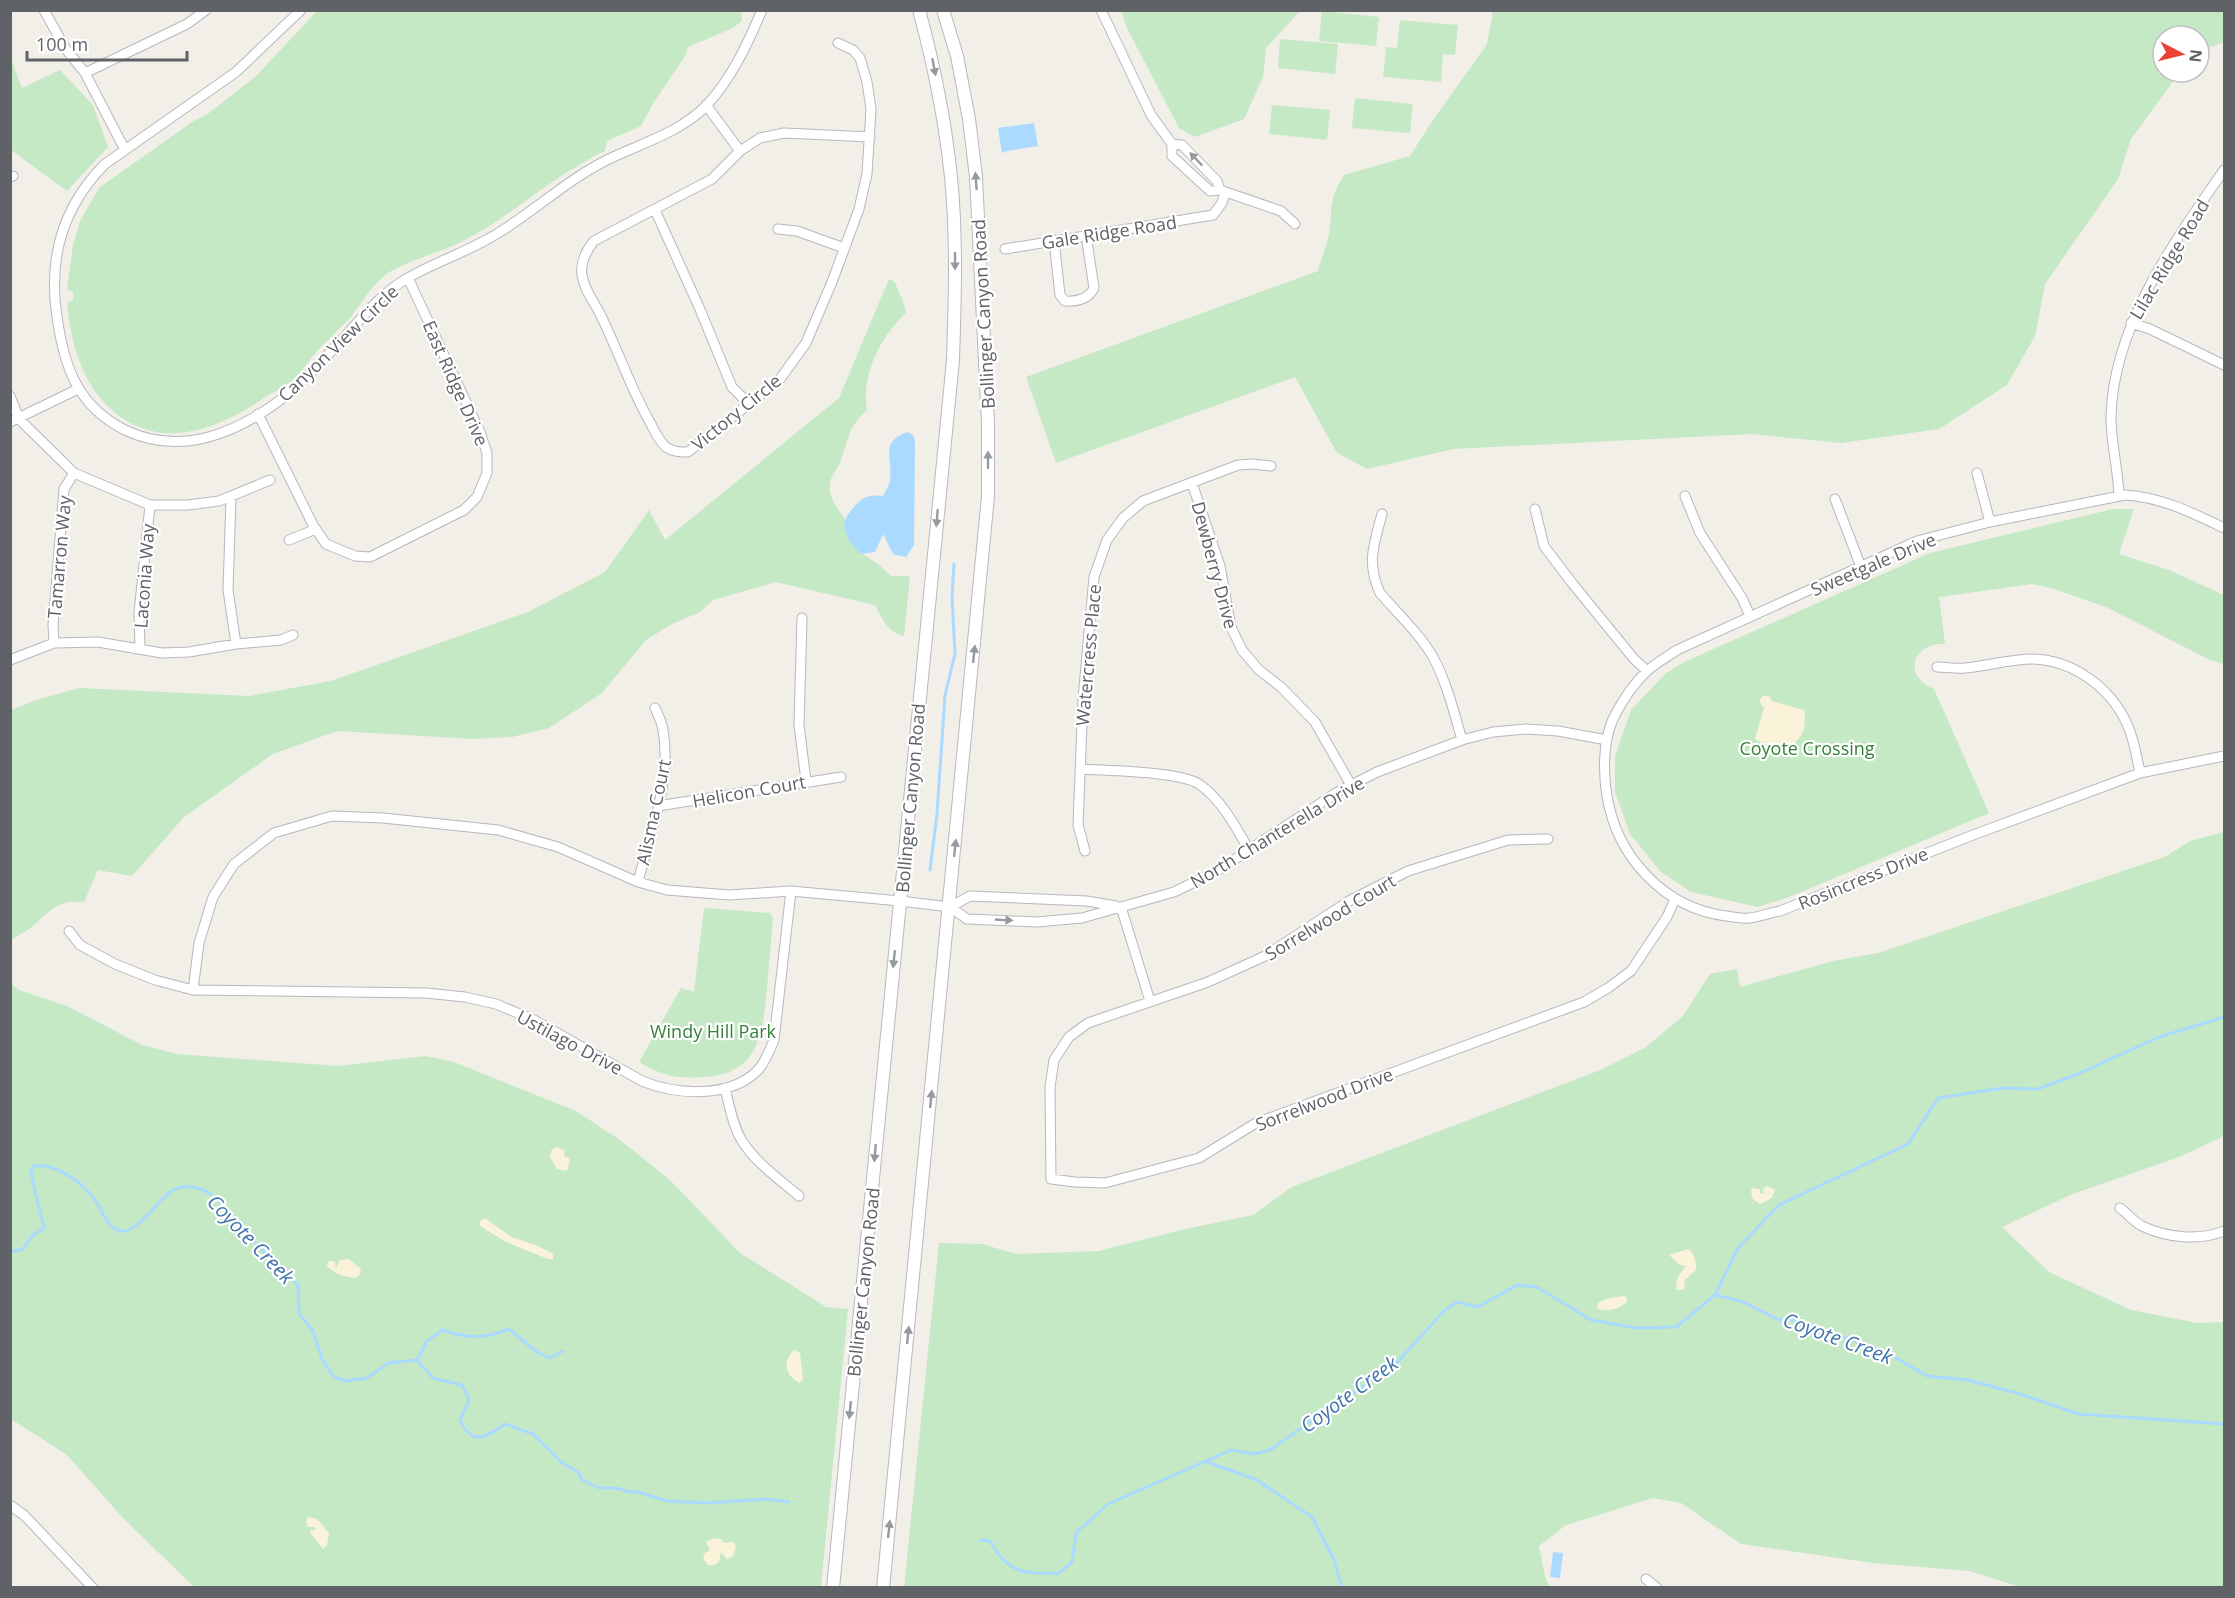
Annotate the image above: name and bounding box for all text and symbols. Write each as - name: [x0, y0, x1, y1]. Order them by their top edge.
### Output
- scale bar: [27, 24, 188, 62]
- north arrow: [2151, 24, 2211, 84]
- text: 100 m: [36, 32, 88, 56]
- text: N: [2184, 48, 2208, 64]
- one-way arrow: [929, 58, 939, 76]
- one-way arrow: [1189, 153, 1203, 167]
- one-way arrow: [971, 172, 981, 191]
- street label: Lilac Ridge Road: [2124, 195, 2214, 323]
- street label: Gale Ridge Road: [1040, 209, 1178, 255]
- street label: Bollinger Canyon Road: [966, 219, 1000, 409]
- one-way arrow: [950, 251, 960, 270]
- street label: Canyon View Circle: [273, 279, 403, 407]
- street label: East Ridge Drive: [418, 316, 494, 450]
- street label: Victory Circle: [686, 368, 786, 456]
- one-way arrow: [983, 450, 993, 469]
- street label: Tamarron Way: [42, 493, 76, 620]
- street label: Dewberry Drive: [1186, 499, 1244, 631]
- one-way arrow: [932, 508, 942, 527]
- street label: Laconia Way: [128, 522, 160, 629]
- street label: Sweetgale Drive: [1807, 527, 1939, 601]
- street label: Watercress Place: [1070, 583, 1106, 727]
- one-way arrow: [969, 645, 979, 664]
- street label: Bollinger Canyon Road: [890, 702, 930, 894]
- park label: Coyote Crossing: [1739, 736, 1875, 760]
- street label: Alisma Court: [630, 757, 676, 867]
- street label: Helicon Court: [690, 769, 808, 813]
- street label: North Chanterella Drive: [1185, 770, 1369, 894]
- one-way arrow: [950, 839, 960, 858]
- street label: Rosincress Drive: [1794, 841, 1932, 915]
- street label: Sorrelwood Court: [1260, 869, 1400, 965]
- one-way arrow: [995, 916, 1014, 925]
- one-way arrow: [889, 949, 899, 968]
- street label: Ustilago Drive: [513, 1004, 627, 1080]
- park label: Windy Hill Park: [650, 1019, 777, 1043]
- street label: Sorrelwood Drive: [1252, 1062, 1396, 1136]
- one-way arrow: [926, 1090, 936, 1109]
- one-way arrow: [870, 1143, 880, 1162]
- street label: Bollinger Canyon Road: [841, 1186, 885, 1378]
- water label: Coyote Creek: [201, 1188, 301, 1290]
- water label: Coyote Creek: [1780, 1306, 1898, 1371]
- one-way arrow: [903, 1326, 913, 1345]
- water label: Coyote Creek: [1295, 1349, 1404, 1439]
- one-way arrow: [845, 1400, 855, 1419]
- one-way arrow: [884, 1520, 894, 1539]

